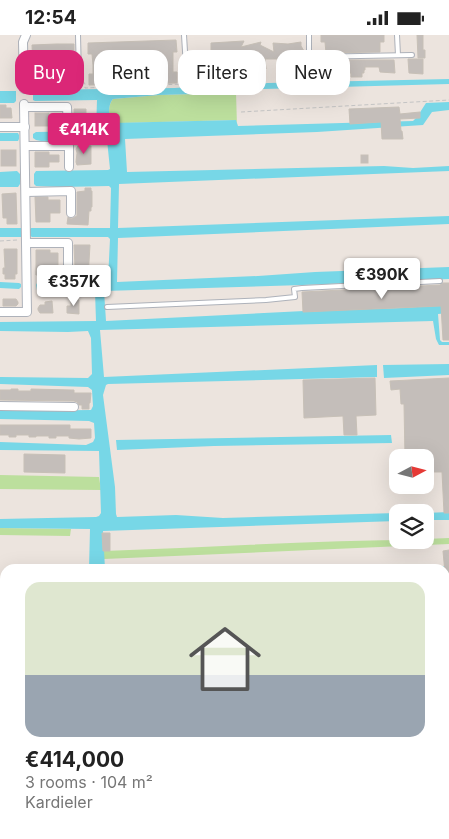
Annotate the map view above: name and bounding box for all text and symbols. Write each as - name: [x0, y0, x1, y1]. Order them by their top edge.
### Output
- text: 12:54: [25, 6, 77, 29]
- chip: Buy: [15, 50, 84, 95]
- chip: Rent: [94, 50, 168, 95]
- chip: Filters: [178, 50, 266, 95]
- chip: New: [276, 50, 350, 95]
- pin: €414K: [49, 113, 119, 155]
- text: €414K: [59, 119, 109, 139]
- pin: €390K: [347, 257, 417, 300]
- text: €390K: [355, 264, 409, 284]
- pin: €357K: [39, 265, 109, 307]
- text: €357K: [48, 271, 100, 291]
- north arrow: [389, 449, 434, 494]
- map controls: [389, 449, 434, 549]
- button: layers: [389, 504, 434, 549]
- icon: home: [180, 614, 270, 704]
- text: €414,000: [25, 747, 124, 772]
- text: 3 rooms · 104 m²: [25, 772, 153, 792]
- text: Kardieler: [25, 792, 93, 812]

